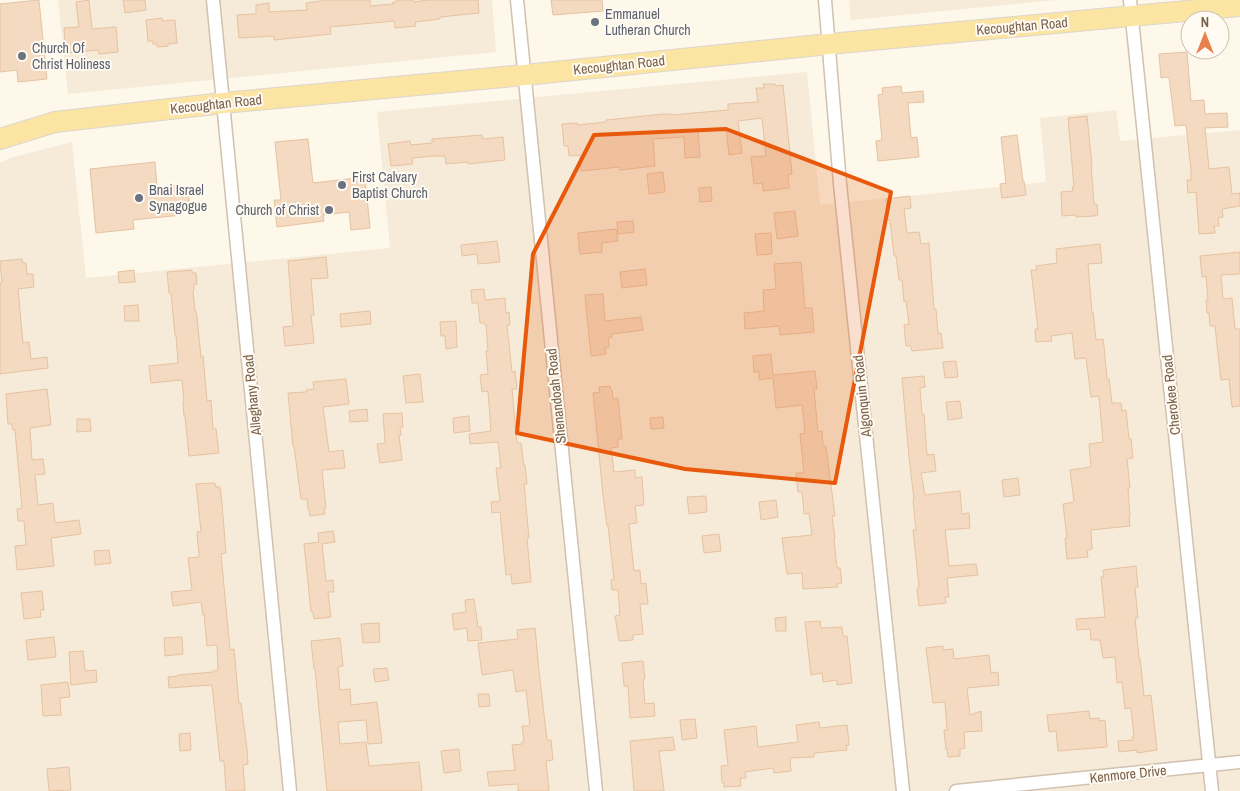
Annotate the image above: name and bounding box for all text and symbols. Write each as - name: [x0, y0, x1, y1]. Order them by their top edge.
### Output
- place label: Emmanuel Lutheran Church: [605, 5, 691, 39]
- north arrow: [1180, 10, 1230, 60]
- street label: Kecoughtan Road: [975, 13, 1069, 39]
- text: N: [1201, 13, 1209, 31]
- marker: Emmanuel Lutheran Church: [589, 16, 601, 28]
- place label: Church Of Christ Holiness: [32, 39, 111, 73]
- marker: Church Of Christ Holiness: [16, 50, 28, 62]
- street label: Kecoughtan Road: [572, 51, 666, 79]
- street label: Kecoughtan Road: [169, 90, 263, 118]
- place label: First Calvary Baptist Church: [352, 168, 428, 202]
- marker: First Calvary Baptist Church: [336, 179, 348, 191]
- place label: Bnai Israel Synagogue: [149, 181, 207, 215]
- marker: Bnai Israel Synagogue: [133, 192, 145, 204]
- place label: Church of Christ: [235, 201, 319, 219]
- marker: Church of Christ: [323, 204, 335, 216]
- street label: Shenandoah Road: [542, 347, 570, 445]
- street label: Alleghany Road: [239, 354, 265, 437]
- street label: Algonquin Road: [849, 354, 875, 439]
- street label: Cherokee Road: [1158, 354, 1184, 436]
- street label: Kenmore Drive: [1089, 761, 1167, 787]

